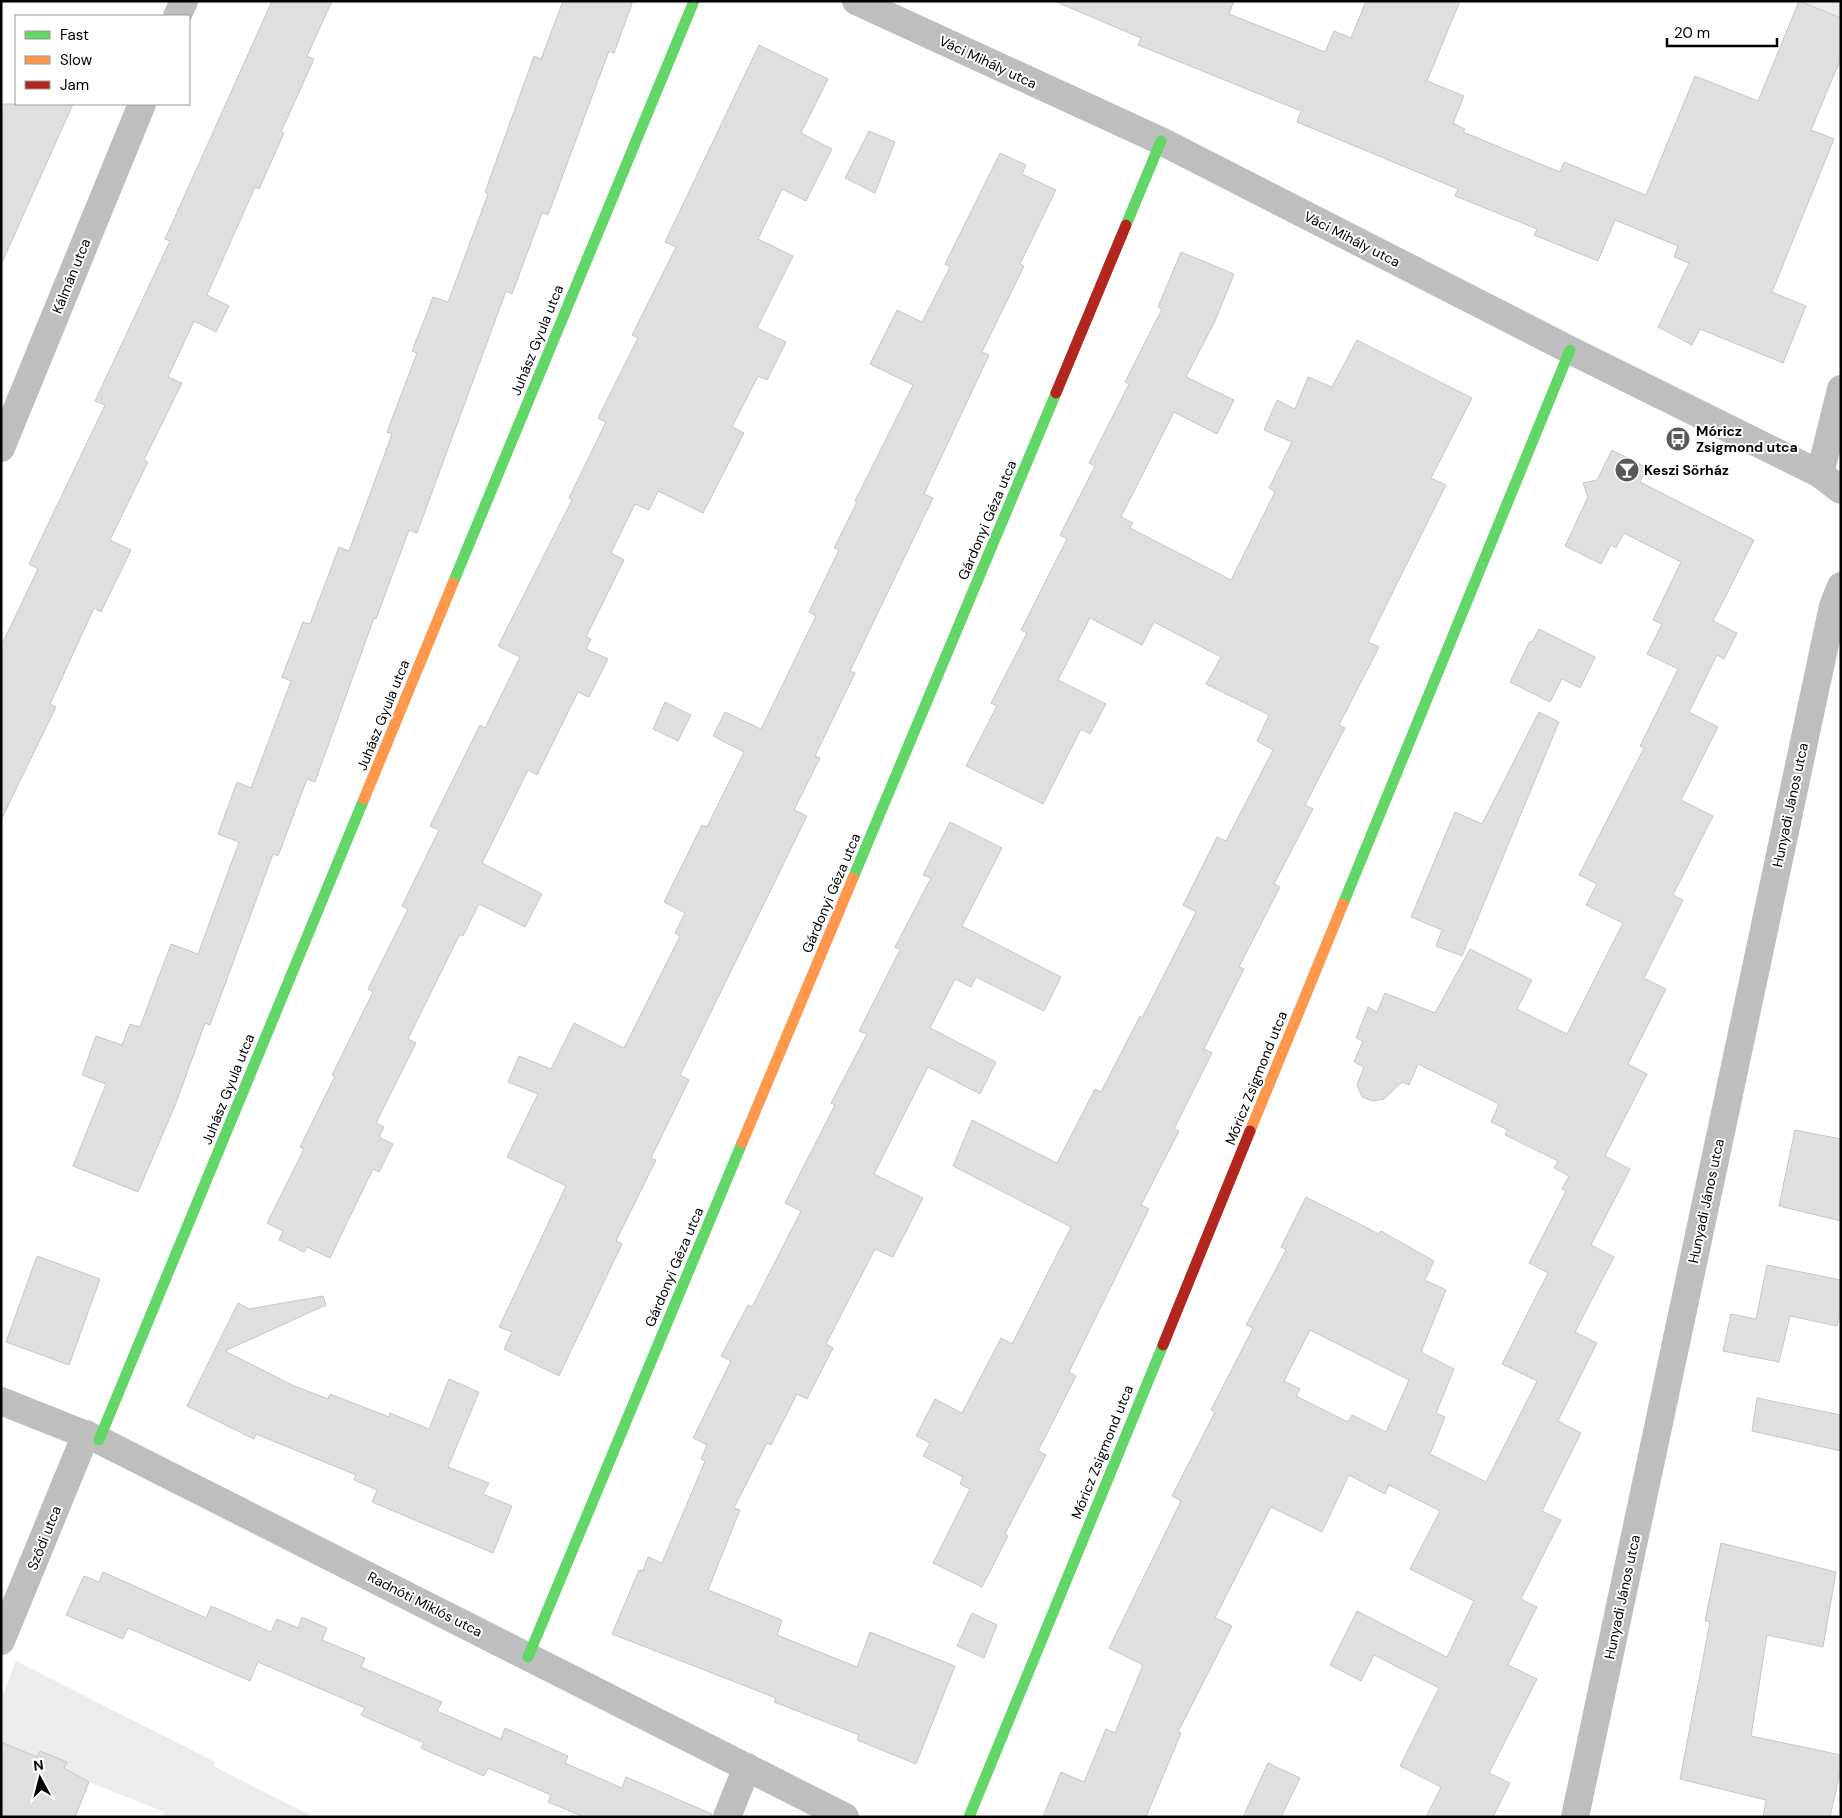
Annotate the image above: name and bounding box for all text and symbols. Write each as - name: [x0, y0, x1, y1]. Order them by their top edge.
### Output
- legend: [15, 15, 190, 105]
- scale bar: [1667, 15, 1777, 47]
- text: 20 m: [1674, 23, 1710, 43]
- text: Fast: [60, 25, 89, 45]
- street label: Váci Mihály utca: [936, 32, 1040, 92]
- text: Slow: [60, 50, 93, 70]
- text: Jam: [60, 75, 89, 95]
- street label: Váci Mihály utca: [1301, 207, 1403, 271]
- street label: Kálmán utca: [48, 236, 94, 316]
- street label: Juhász Gyula utca: [507, 282, 567, 398]
- place label: Móricz Zsigmond utca: [1696, 422, 1798, 456]
- bus stop icon: Móricz Zsigmond utca: [1665, 426, 1691, 452]
- street label: Gárdonyi Géza utca: [954, 457, 1020, 583]
- bar icon: Keszi Sörház: [1614, 457, 1640, 483]
- place label: Keszi Sörház: [1644, 461, 1729, 479]
- street label: Juhász Gyula utca: [353, 657, 413, 773]
- street label: Hunyadi János utca: [1768, 741, 1812, 869]
- street label: Gárdonyi Géza utca: [798, 830, 864, 956]
- street label: Móricz Zsigmond utca: [1221, 1008, 1291, 1148]
- street label: Juhász Gyula utca: [198, 1031, 258, 1147]
- street label: Hunyadi János utca: [1684, 1137, 1728, 1265]
- street label: Gárdonyi Géza utca: [641, 1204, 707, 1330]
- street label: Móricz Zsigmond utca: [1067, 1382, 1137, 1522]
- street label: Sződi utca: [23, 1503, 65, 1573]
- street label: Hunyadi János utca: [1600, 1533, 1644, 1661]
- street label: Radnóti Miklós utca: [365, 1567, 485, 1641]
- north arrow: [15, 1753, 65, 1803]
- text: N: [32, 1756, 45, 1775]

